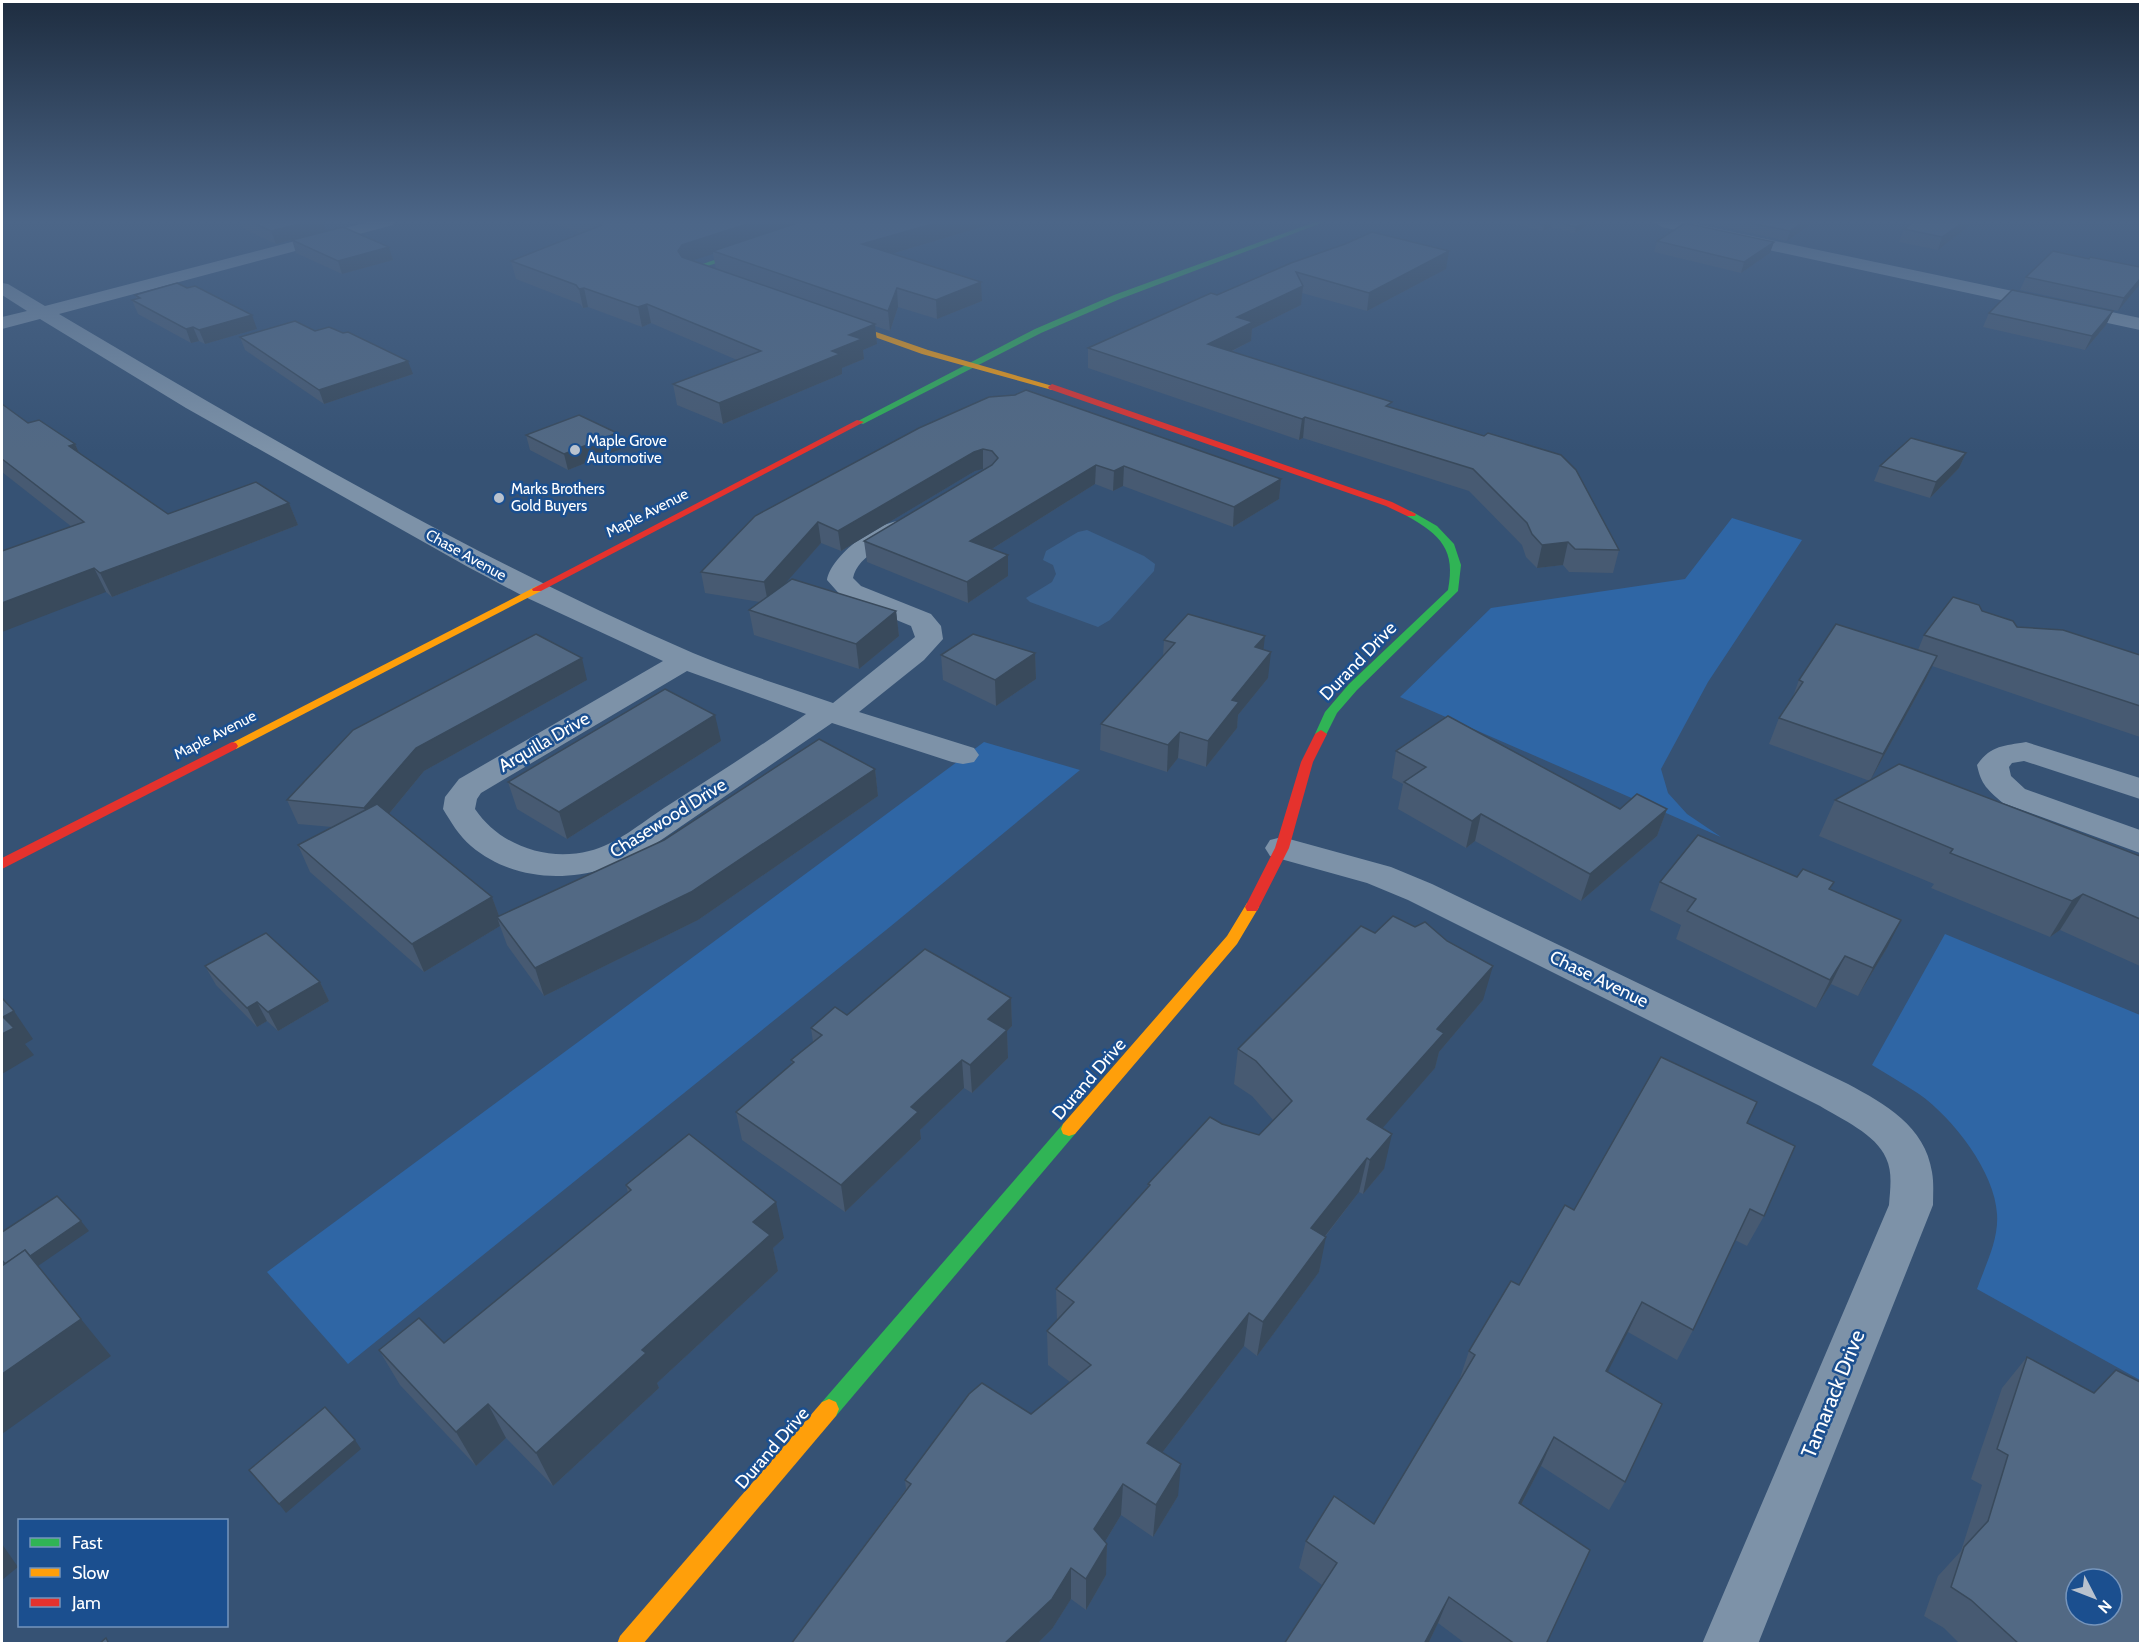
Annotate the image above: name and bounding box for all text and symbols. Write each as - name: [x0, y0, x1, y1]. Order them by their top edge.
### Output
- place label: Maple Grove Automotive: [587, 432, 667, 467]
- marker: Maple Grove Automotive: [568, 443, 582, 457]
- place label: Marks Brothers Gold Buyers: [511, 480, 605, 515]
- street label: Maple Avenue: [603, 484, 691, 541]
- marker: Marks Brothers Gold Buyers: [492, 491, 506, 505]
- street label: Chase Avenue: [423, 525, 510, 585]
- street label: Durand Drive: [1315, 617, 1401, 705]
- street label: Maple Avenue: [171, 706, 259, 763]
- street label: Arquilla Drive: [495, 707, 593, 777]
- street label: Chasewood Drive: [606, 773, 730, 863]
- street label: Chase Avenue: [1546, 946, 1652, 1012]
- street label: Durand Drive: [1048, 1034, 1130, 1124]
- street label: Tamarack Drive: [1796, 1326, 1870, 1461]
- street label: Durand Drive: [731, 1403, 813, 1493]
- legend: [18, 1519, 228, 1627]
- text: Fast: [72, 1532, 103, 1554]
- text: Slow: [72, 1562, 109, 1584]
- north arrow: [2064, 1567, 2124, 1627]
- text: Jam: [71, 1592, 101, 1614]
- text: N: [2094, 1596, 2116, 1617]

